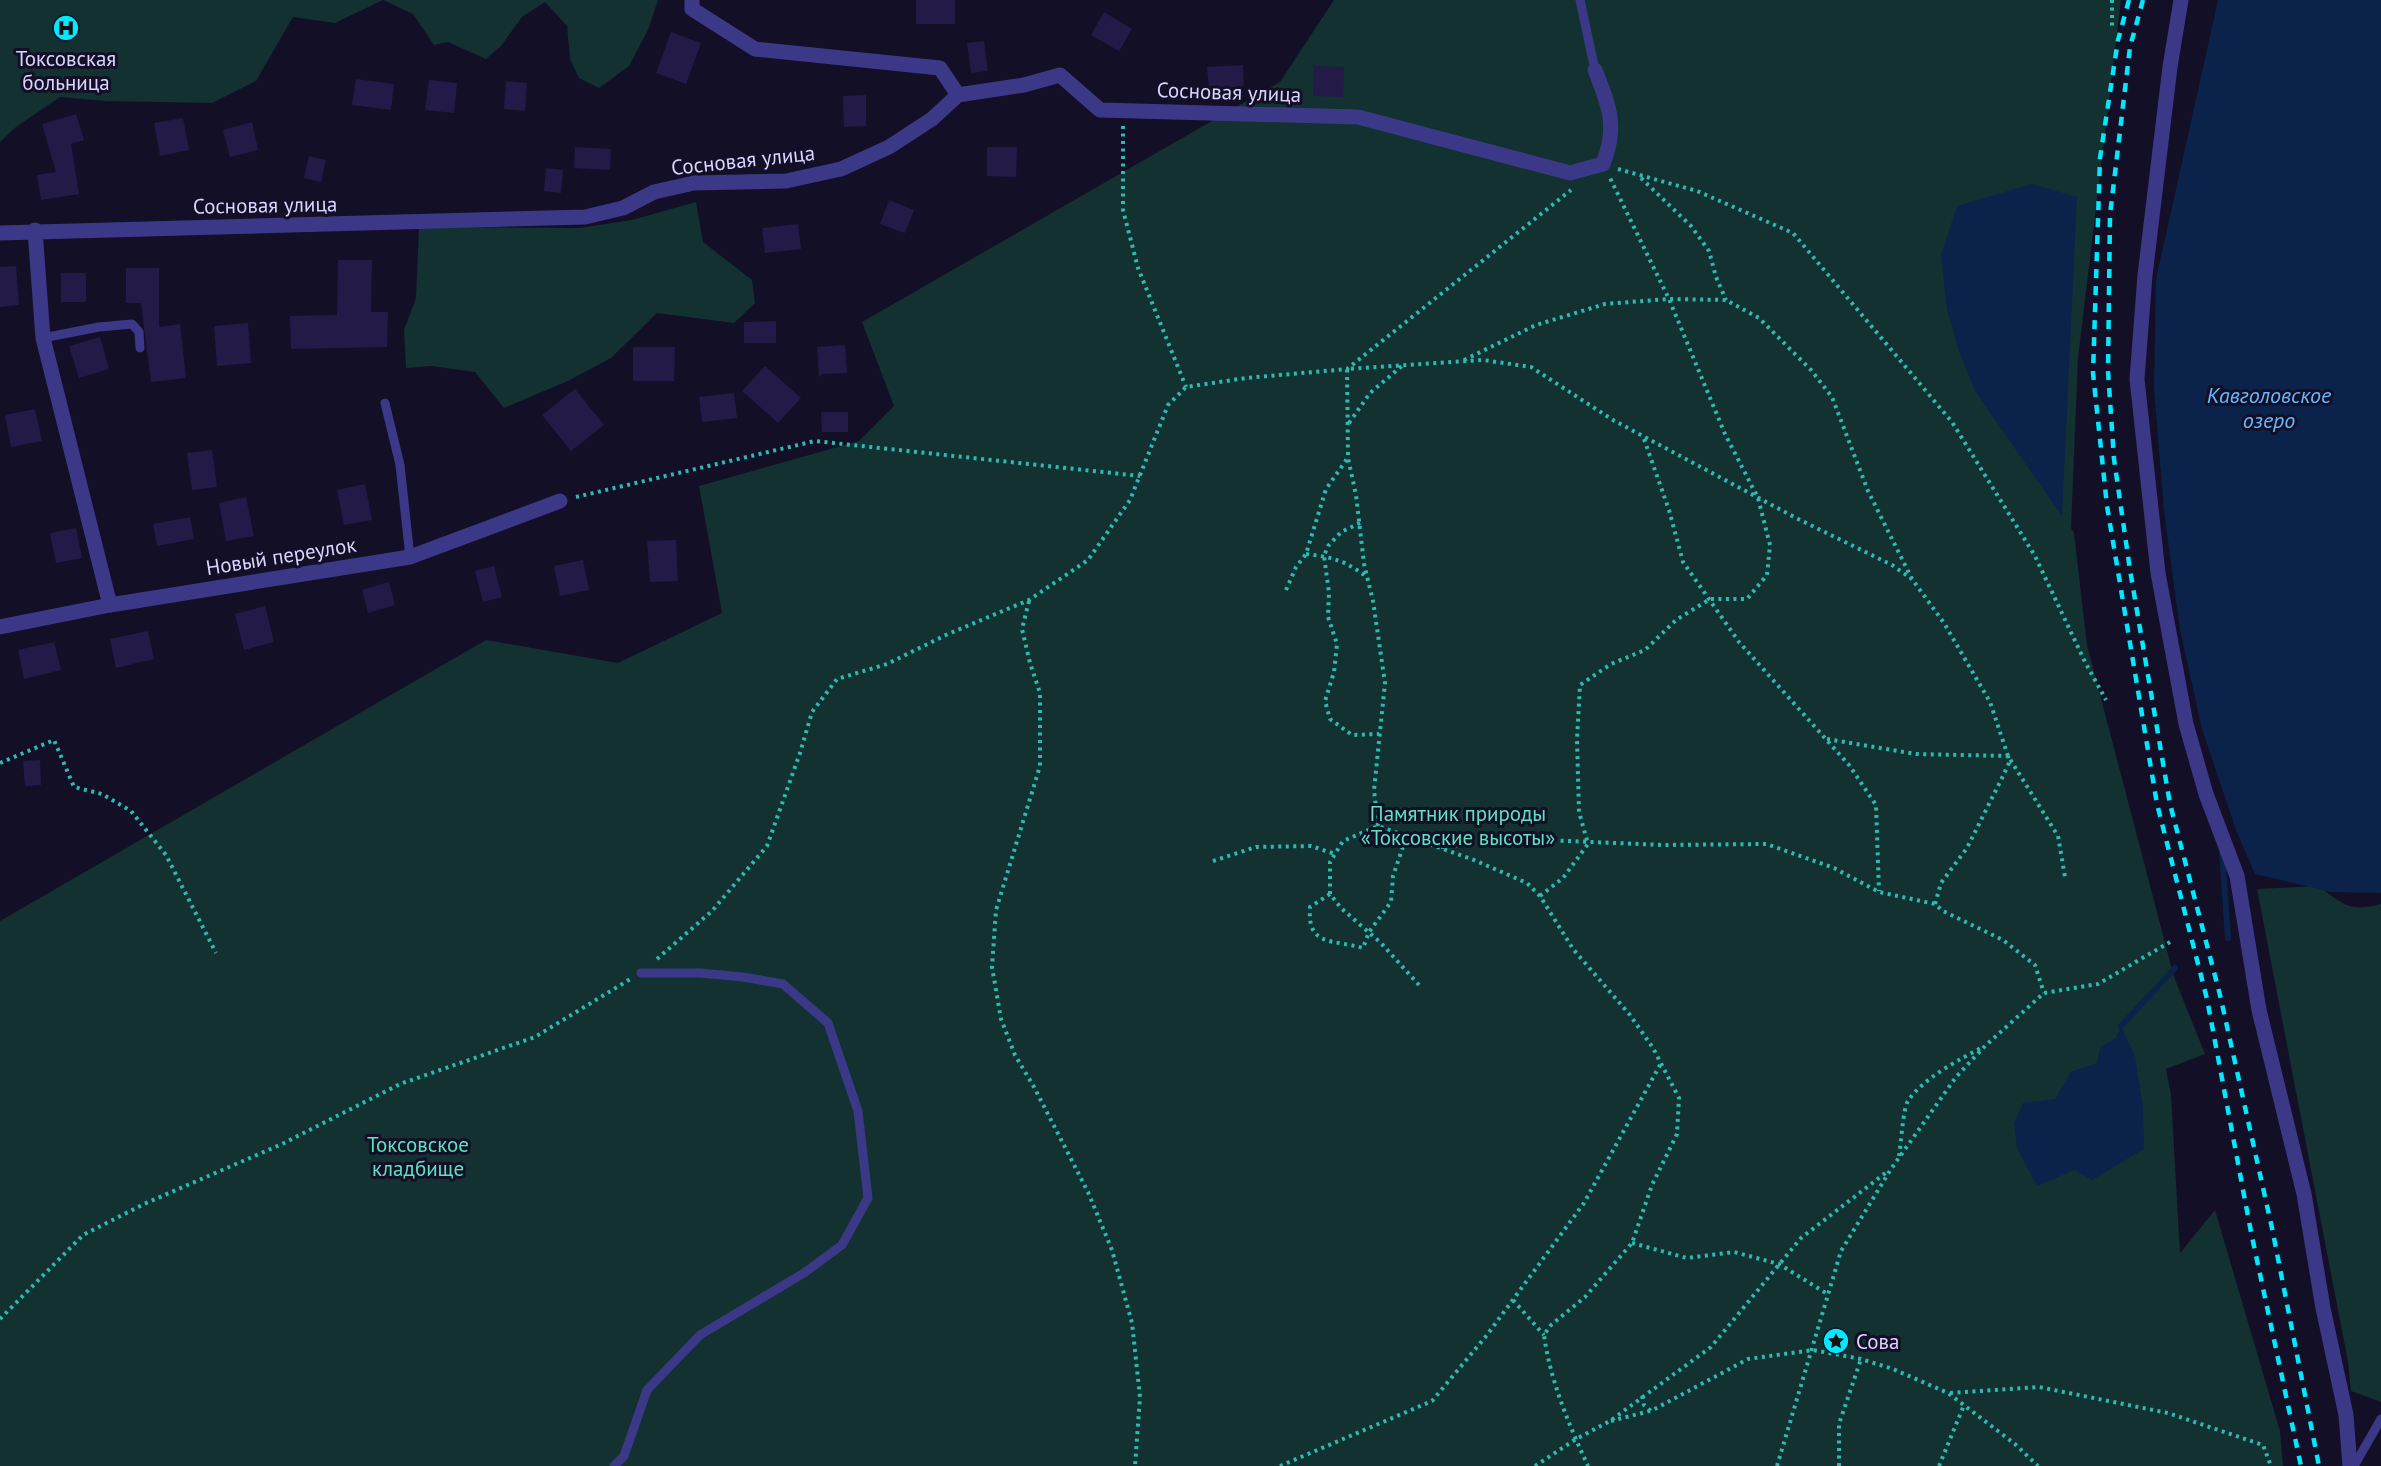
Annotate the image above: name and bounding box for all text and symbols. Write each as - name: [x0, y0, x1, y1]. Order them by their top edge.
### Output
- hospital icon: Токсовская больница: [51, 13, 81, 43]
- place label: Токсовская больница: [16, 45, 116, 96]
- street label: Сосновая улица: [1156, 76, 1302, 108]
- street label: Сосновая улица: [670, 139, 816, 181]
- street label: Сосновая улица: [193, 190, 337, 220]
- water label: Кавголовское озеро: [2207, 381, 2332, 434]
- street label: Новый переулок: [204, 531, 358, 581]
- park label: Памятник природы «Токсовские высоты»: [1361, 800, 1555, 851]
- park label: Токсовское кладбище: [367, 1131, 469, 1182]
- place icon: Сова: [1821, 1326, 1851, 1356]
- place label: Сова: [1856, 1328, 1899, 1355]

